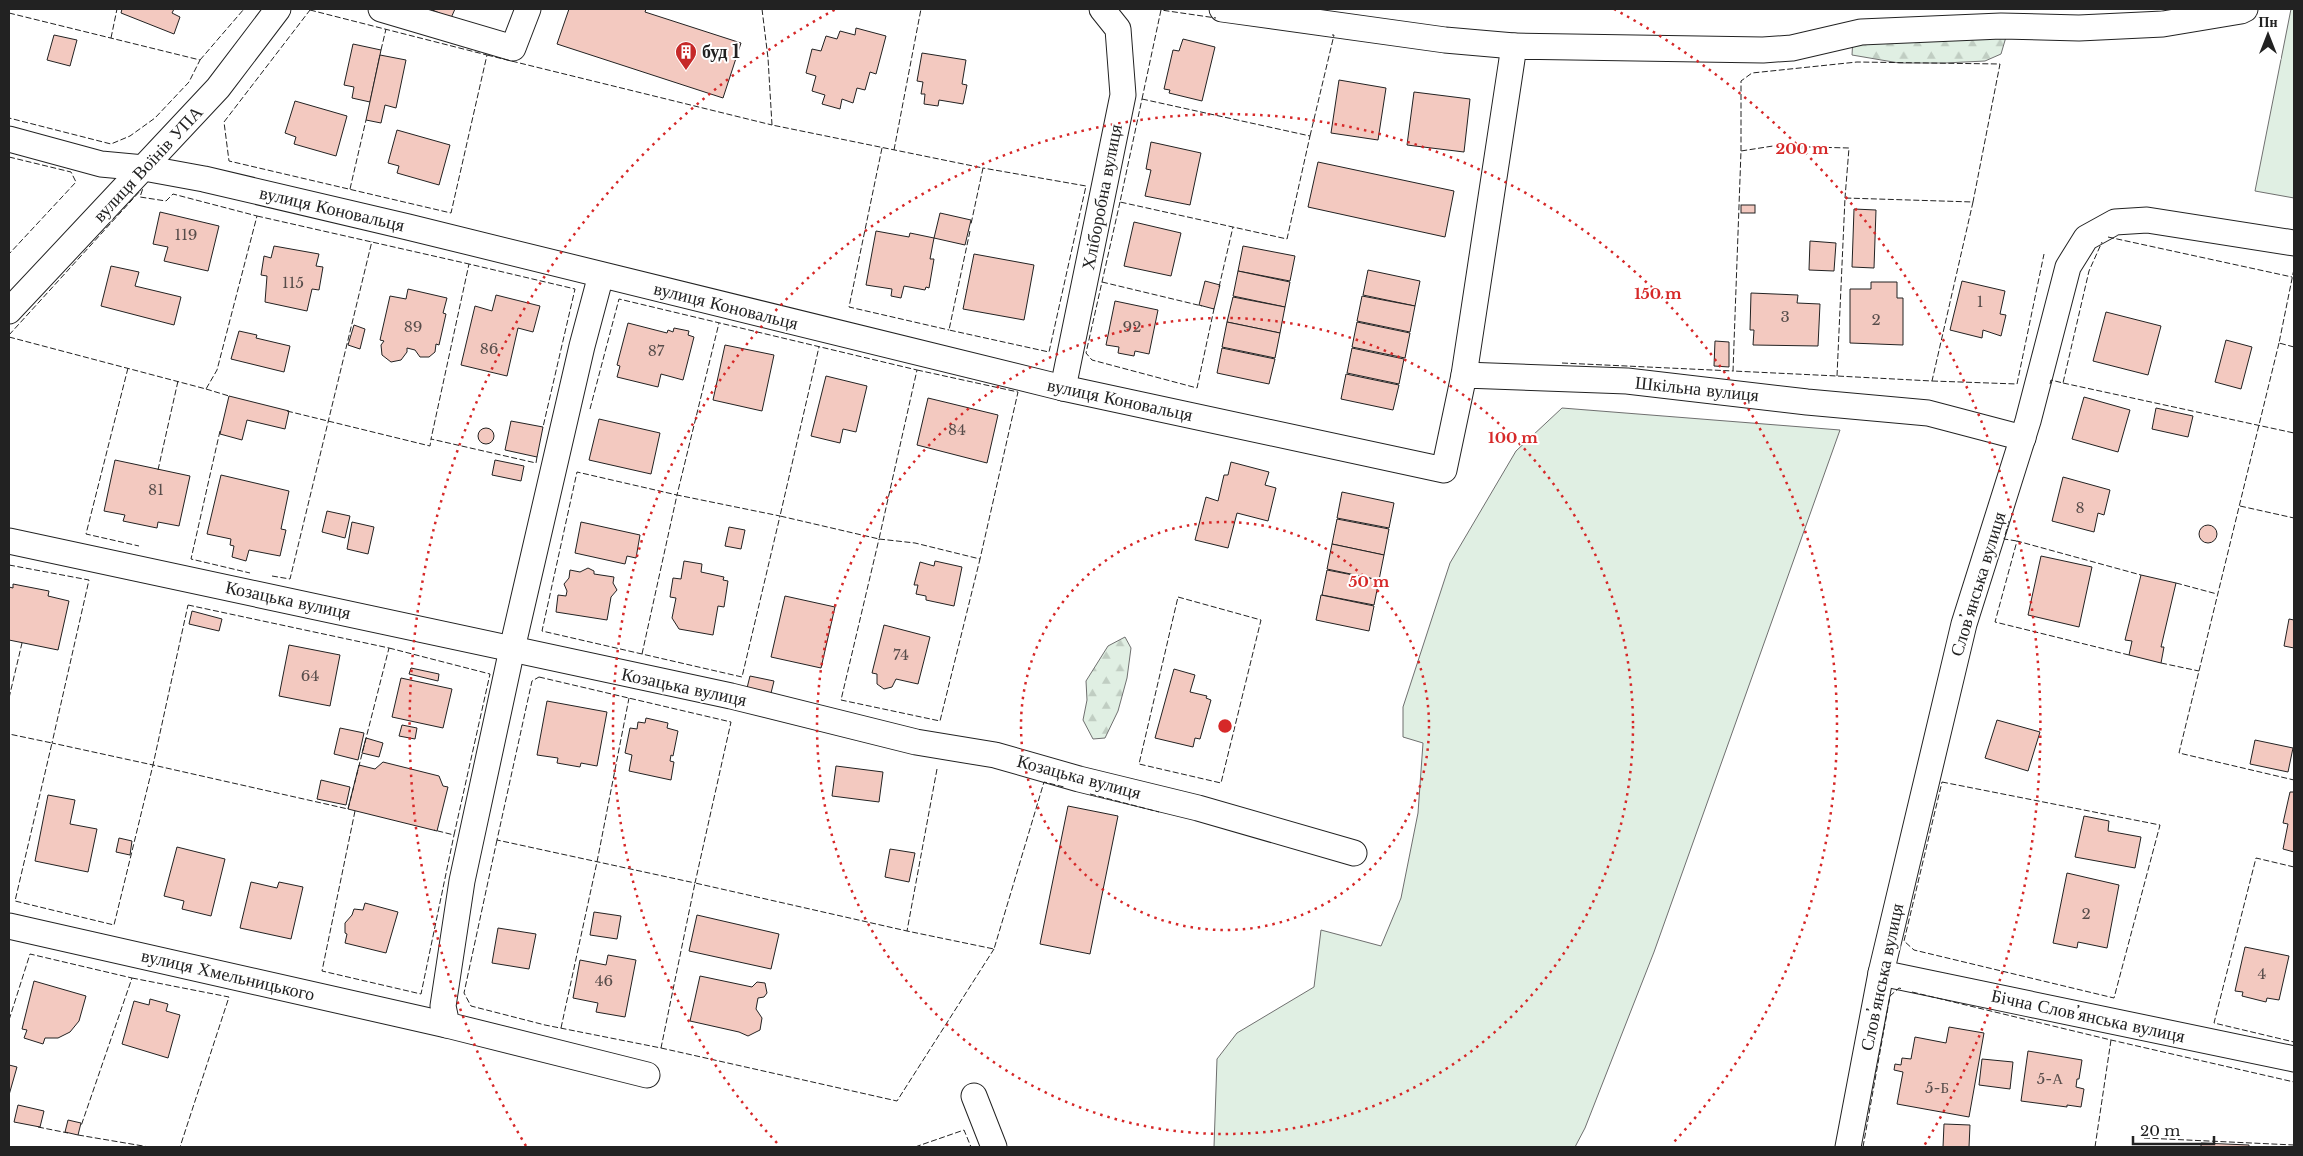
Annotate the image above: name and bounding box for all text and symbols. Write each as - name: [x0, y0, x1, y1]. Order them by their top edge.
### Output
- north arrow: [2243, 10, 2293, 60]
- text: Пн: [2259, 13, 2277, 31]
- building icon: буд 1: [674, 40, 698, 71]
- place label: буд 1: [702, 41, 740, 63]
- street label: вулиця Воїнів УПА: [89, 101, 207, 227]
- street label: Хліборобна вулиця: [1077, 122, 1127, 272]
- text: 200 m: [1776, 139, 1829, 158]
- street label: вулиця Коновальця: [257, 182, 407, 236]
- house number: 119: [174, 225, 198, 244]
- house number: 115: [282, 273, 304, 292]
- street label: вулиця Коновальця: [652, 277, 800, 335]
- text: 150 m: [1634, 284, 1682, 303]
- house number: 1: [1977, 292, 1983, 311]
- house number: 3: [1780, 307, 1790, 326]
- house number: 2: [1871, 310, 1881, 329]
- house number: 89: [404, 317, 422, 336]
- house number: 92: [1123, 317, 1141, 336]
- house number: 86: [480, 339, 498, 358]
- house number: 87: [648, 341, 665, 360]
- street label: Шкільна вулиця: [1634, 372, 1760, 406]
- street label: вулиця Коновальця: [1045, 374, 1195, 426]
- house number: 84: [948, 420, 966, 439]
- text: 100 m: [1488, 428, 1538, 447]
- house number: 81: [148, 480, 164, 499]
- house number: 8: [2075, 498, 2085, 517]
- street label: Словʼянська вулиця: [1946, 509, 2010, 659]
- text: 50 m: [1349, 572, 1390, 591]
- street label: Козацька вулиця: [223, 576, 353, 624]
- house number: 74: [893, 645, 909, 664]
- street label: Козацька вулиця: [619, 663, 749, 711]
- house number: 64: [301, 666, 319, 685]
- centre of rings: [1216, 717, 1234, 735]
- street label: Козацька вулиця: [1015, 750, 1143, 804]
- street label: Словʼянська вулиця: [1856, 901, 1908, 1053]
- house number: 2: [2081, 904, 2091, 923]
- street label: вулиця Хмельницького: [139, 944, 317, 1006]
- house number: 4: [2258, 964, 2266, 983]
- house number: 46: [595, 971, 613, 990]
- street label: Бічна Словʼянська вулиця: [1989, 985, 2187, 1047]
- house number: 5-А: [2037, 1069, 2063, 1088]
- house number: 5-Б: [1925, 1078, 1949, 1097]
- scale bar: [2133, 1114, 2214, 1146]
- text: 20 m: [2140, 1121, 2180, 1140]

